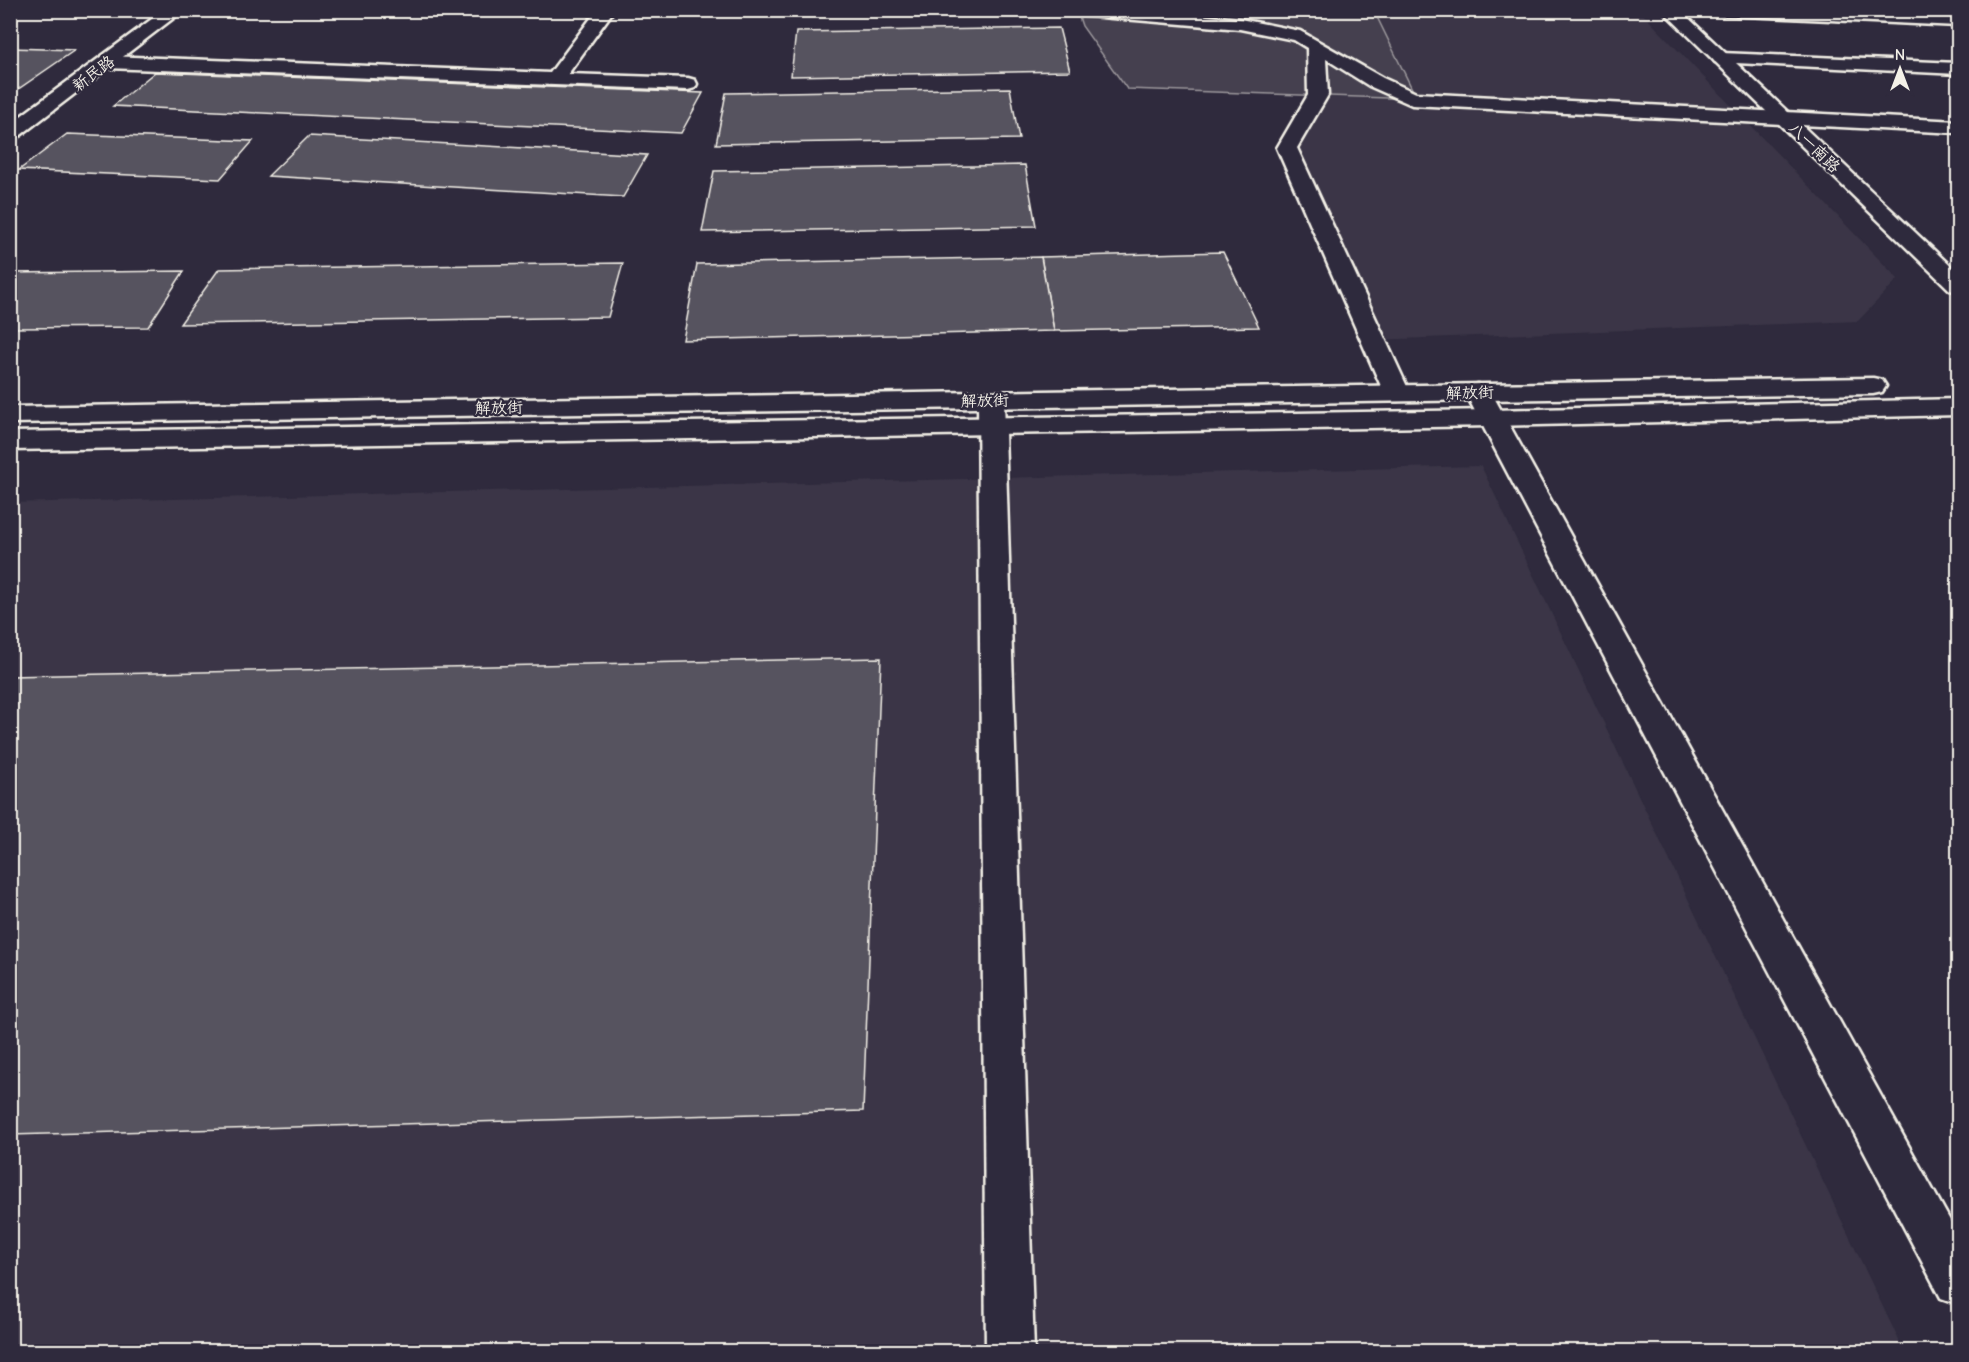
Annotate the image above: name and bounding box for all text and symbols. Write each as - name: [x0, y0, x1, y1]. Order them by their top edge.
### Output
- north arrow: [1870, 39, 1930, 99]
- text: N: [1895, 46, 1905, 64]
- street label: 新民路: [69, 52, 118, 95]
- street label: 八一南路: [1785, 119, 1844, 176]
- street label: 解放街: [1446, 384, 1494, 402]
- street label: 解放街: [961, 392, 1009, 410]
- street label: 解放街: [475, 399, 523, 417]

